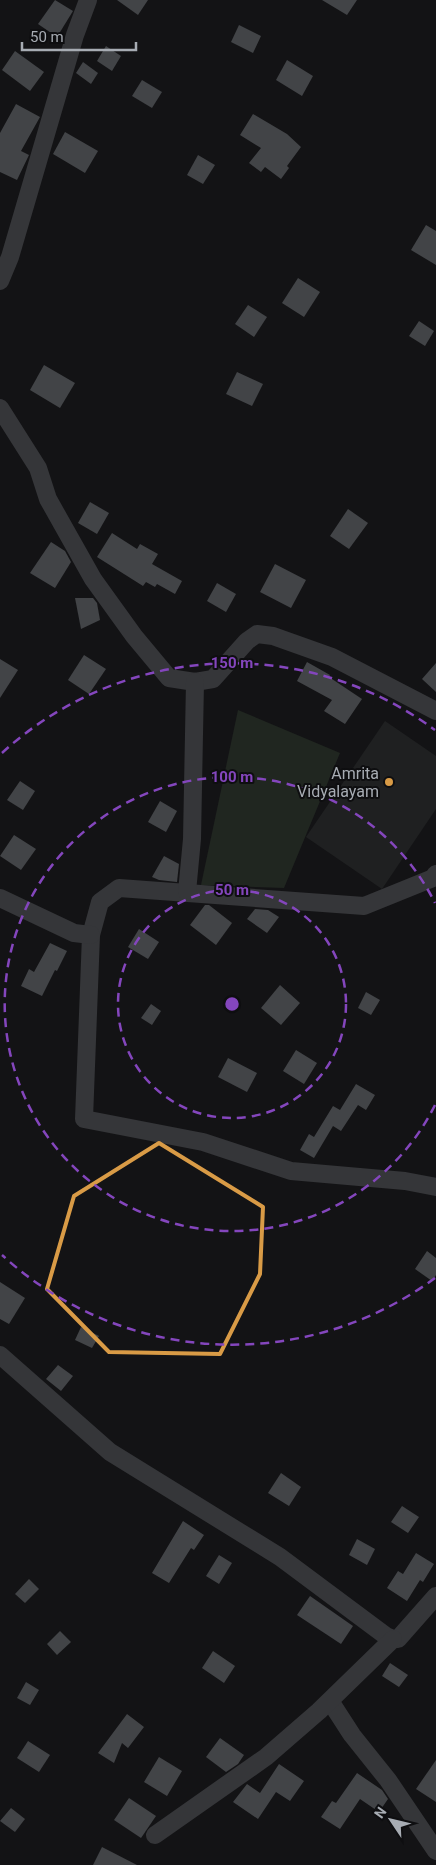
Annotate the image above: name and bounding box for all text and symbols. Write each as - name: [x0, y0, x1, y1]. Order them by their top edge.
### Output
- scale bar: [22, 20, 136, 52]
- text: 50 m: [30, 28, 64, 46]
- text: 150 m: [211, 654, 253, 672]
- place label: Amrita Vidyalayam: [297, 764, 379, 801]
- text: 100 m: [211, 768, 253, 786]
- marker: Amrita Vidyalayam: [383, 776, 395, 788]
- text: 50 m: [215, 881, 249, 899]
- centre of rings: [223, 995, 241, 1013]
- north arrow: [366, 1795, 416, 1845]
- text: N: [371, 1804, 390, 1821]

